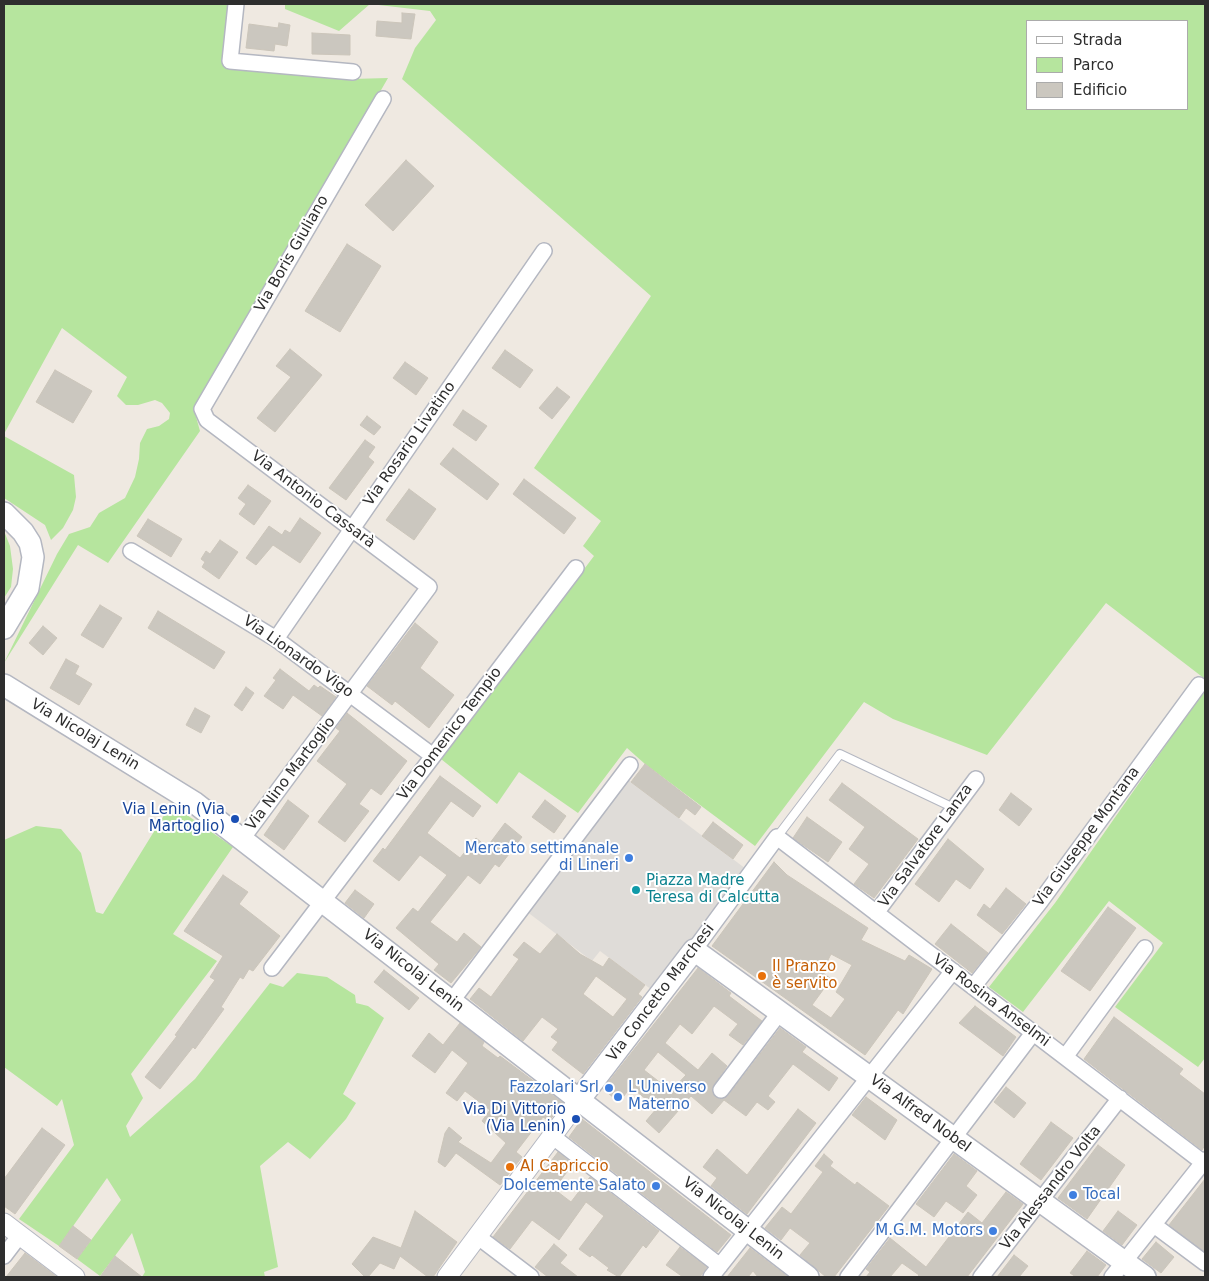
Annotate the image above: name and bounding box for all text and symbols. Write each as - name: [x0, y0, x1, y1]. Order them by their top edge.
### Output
- legend: [1026, 20, 1189, 110]
- text: Strada: [1073, 31, 1122, 49]
- text: Parco: [1073, 56, 1114, 74]
- text: Edificio: [1073, 81, 1127, 99]
- street label: Via Boris Giuliano: [251, 192, 333, 316]
- street label: Via Rosario Livatino: [360, 378, 460, 510]
- street label: Via Antonio Cassarà: [248, 448, 378, 552]
- street label: Via Lionardo Vigo: [239, 612, 357, 702]
- street label: Via Domenico Tempio: [394, 664, 506, 804]
- street label: Via Nicolaj Lenin: [27, 695, 143, 775]
- street label: Via Nino Martoglio: [242, 714, 340, 834]
- street label: Via Giuseppe Montana: [1030, 763, 1144, 911]
- street label: Via Salvatore Lanza: [875, 781, 977, 911]
- place label: Via Lenin (Via Martoglio): [123, 801, 225, 836]
- marker: Via Lenin (Via Martoglio): [229, 813, 241, 825]
- place label: Mercato settimanale di Lineri: [465, 840, 619, 875]
- marker: Mercato settimanale di Lineri: [623, 852, 635, 864]
- place label: Piazza Madre Teresa di Calcutta: [646, 872, 780, 907]
- marker: Piazza Madre Teresa di Calcutta: [630, 884, 642, 896]
- street label: Via Concetto Marchesi: [603, 921, 719, 1065]
- street label: Via Nicolaj Lenin: [359, 926, 467, 1016]
- street label: Via Rosina Anselmi: [929, 951, 1053, 1051]
- place label: Il Pranzo è servito: [772, 958, 837, 993]
- marker: Il Pranzo è servito: [756, 970, 768, 982]
- street label: Via Alfred Nobel: [866, 1071, 974, 1157]
- place label: Fazzolari Srl: [509, 1079, 599, 1097]
- place label: L'Universo Materno: [628, 1079, 706, 1114]
- marker: Fazzolari Srl: [603, 1082, 615, 1094]
- marker: L'Universo Materno: [612, 1091, 624, 1103]
- place label: Via Di Vittorio (Via Lenin): [463, 1101, 566, 1136]
- marker: Via Di Vittorio (Via Lenin): [570, 1113, 582, 1125]
- street label: Via Alessandro Volta: [997, 1122, 1105, 1254]
- place label: Al Capriccio: [520, 1158, 609, 1176]
- marker: Al Capriccio: [504, 1161, 516, 1173]
- street label: Via Nicolaj Lenin: [679, 1174, 787, 1264]
- place label: Dolcemente Salato: [503, 1177, 646, 1195]
- marker: Dolcemente Salato: [650, 1180, 662, 1192]
- place label: Tocal: [1083, 1186, 1120, 1204]
- marker: Tocal: [1067, 1189, 1079, 1201]
- place label: M.G.M. Motors: [875, 1222, 983, 1240]
- marker: M.G.M. Motors: [987, 1225, 999, 1237]

